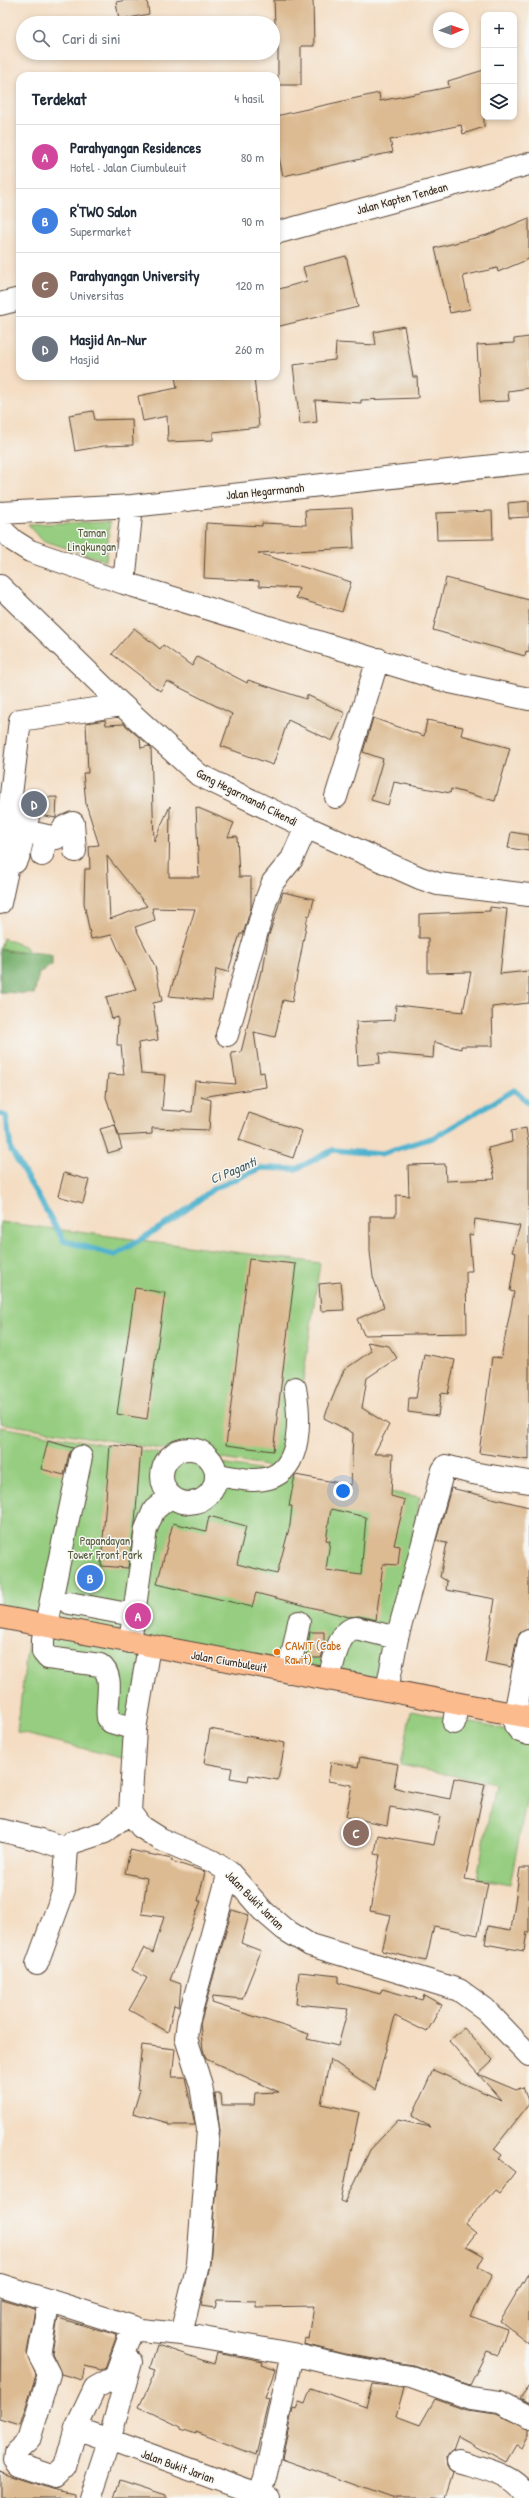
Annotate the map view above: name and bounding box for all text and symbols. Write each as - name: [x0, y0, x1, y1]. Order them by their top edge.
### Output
- north arrow: [433, 12, 469, 48]
- map controls: [481, 12, 517, 120]
- button: +: [481, 12, 517, 48]
- search box: [16, 16, 280, 60]
- icon: search: [30, 27, 52, 49]
- text: Cari di sini: [62, 28, 121, 49]
- button: −: [481, 48, 517, 84]
- button: layers: [481, 84, 517, 120]
- text: Terdekat: [32, 87, 86, 110]
- text: 4 hasil: [234, 89, 264, 107]
- text: Parahyangan Residences: [70, 137, 201, 158]
- text: A: [42, 148, 48, 166]
- text: 80 m: [241, 148, 264, 166]
- text: Hotel · Jalan Ciumbuleuit: [70, 158, 186, 176]
- street label: Jalan Kapten Tendean: [354, 178, 450, 218]
- text: R'TWO Salon: [70, 201, 137, 222]
- text: B: [42, 212, 48, 230]
- text: 90 m: [242, 212, 264, 230]
- text: Supermarket: [70, 222, 131, 240]
- text: Parahyangan University: [70, 265, 200, 286]
- text: C: [41, 276, 49, 294]
- text: 120 m: [236, 276, 264, 294]
- text: Universitas: [70, 286, 124, 304]
- text: Masjid An-Nur: [70, 329, 147, 350]
- text: D: [42, 340, 48, 358]
- text: 260 m: [235, 340, 264, 358]
- text: Masjid: [70, 350, 99, 368]
- street label: Jalan Hegarmanah: [225, 478, 305, 504]
- park label: Taman Lingkungan: [68, 524, 116, 555]
- street label: Gang Hegarmanah Cikendi: [193, 764, 301, 830]
- pin: D: [21, 789, 47, 819]
- water label: Ci Paganti: [207, 1152, 260, 1189]
- your location: [333, 1481, 353, 1501]
- park label: Papandayan Tower Front Park: [68, 1532, 142, 1563]
- pin: B: [77, 1563, 103, 1593]
- pin: A: [125, 1601, 151, 1631]
- place label: CAWIT (Cabe Rawit): [285, 1637, 341, 1668]
- street label: Jalan Ciumbuleuit: [190, 1646, 269, 1676]
- marker: CAWIT (Cabe Rawit): [272, 1647, 282, 1657]
- pin: C: [343, 1818, 369, 1848]
- street label: Jalan Bukit Jarian: [222, 1867, 288, 1933]
- street label: Jalan Bukit Jarian: [139, 2445, 217, 2487]

